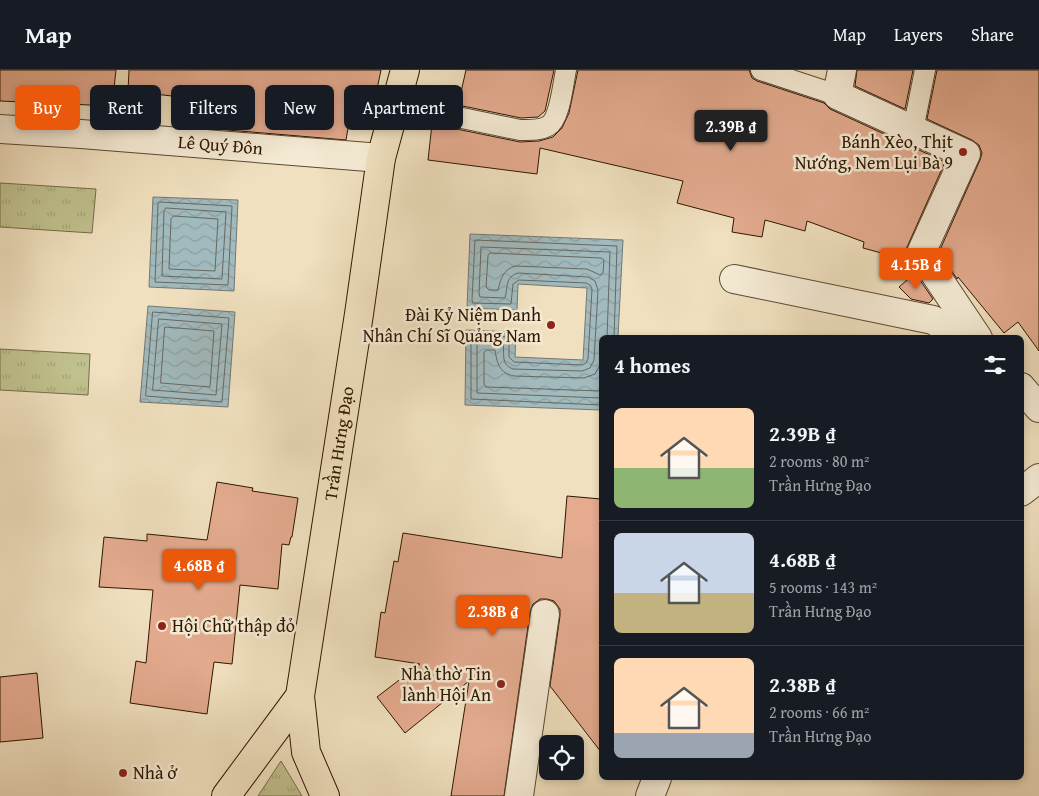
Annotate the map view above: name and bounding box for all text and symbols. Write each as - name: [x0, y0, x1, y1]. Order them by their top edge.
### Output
- text: Map: [25, 17, 72, 52]
- text: Map: [833, 21, 866, 48]
- text: Layers: [894, 21, 943, 48]
- text: Share: [971, 21, 1014, 48]
- chip: Buy: [15, 85, 80, 130]
- chip: Rent: [90, 85, 161, 130]
- chip: Filters: [171, 85, 255, 130]
- chip: New: [265, 85, 334, 130]
- chip: Apartment: [344, 85, 463, 130]
- pin: 2.39B ₫: [685, 109, 777, 152]
- text: 2.39B ₫: [705, 114, 757, 138]
- street label: Lê Quý Đôn: [177, 128, 264, 162]
- place label: Bánh Xèo, Thịt Nướng, Nem Lụi Bà 9: [795, 128, 954, 176]
- marker: Bánh Xèo, Thịt Nướng, Nem Lụi Bà 9: [957, 146, 969, 158]
- pin: 4.15B ₫: [870, 248, 962, 290]
- text: 4.15B ₫: [890, 252, 942, 276]
- place label: Đài Kỷ Niệm Danh Nhân Chí Sĩ Quảng Nam: [363, 301, 541, 349]
- marker: Đài Kỷ Niệm Danh Nhân Chí Sĩ Quảng Nam: [545, 319, 557, 331]
- text: 4 homes: [614, 350, 690, 381]
- icon: filters: [981, 351, 1009, 379]
- street label: Trần Hưng Đạo: [316, 384, 361, 502]
- text: 2.39B ₫: [769, 418, 836, 449]
- icon: home: [654, 428, 714, 488]
- text: 2 rooms · 80 m²: [769, 449, 869, 473]
- text: Trần Hưng Đạo: [769, 473, 871, 497]
- text: 4.68B ₫: [769, 544, 836, 575]
- pin: 4.68B ₫: [153, 548, 245, 591]
- text: 4.68B ₫: [173, 553, 225, 577]
- icon: home: [654, 553, 714, 613]
- text: 5 rooms · 143 m²: [769, 575, 877, 599]
- pin: 2.38B ₫: [447, 594, 539, 637]
- text: 2.38B ₫: [467, 599, 519, 623]
- text: Trần Hưng Đạo: [769, 599, 871, 623]
- place label: Hội Chữ thập đỏ: [172, 612, 295, 639]
- marker: Hội Chữ thập đỏ: [156, 620, 168, 632]
- place label: Nhà thờ Tin lành Hội An: [401, 660, 491, 708]
- text: 2.38B ₫: [769, 669, 836, 700]
- marker: Nhà thờ Tin lành Hội An: [495, 678, 507, 690]
- icon: home: [654, 678, 714, 738]
- text: 2 rooms · 66 m²: [769, 700, 869, 724]
- text: Trần Hưng Đạo: [769, 724, 871, 748]
- map controls: [539, 735, 584, 780]
- button: locate: [539, 735, 584, 780]
- place label: Nhà ở: [133, 759, 178, 786]
- marker: Nhà ở: [117, 767, 129, 779]

